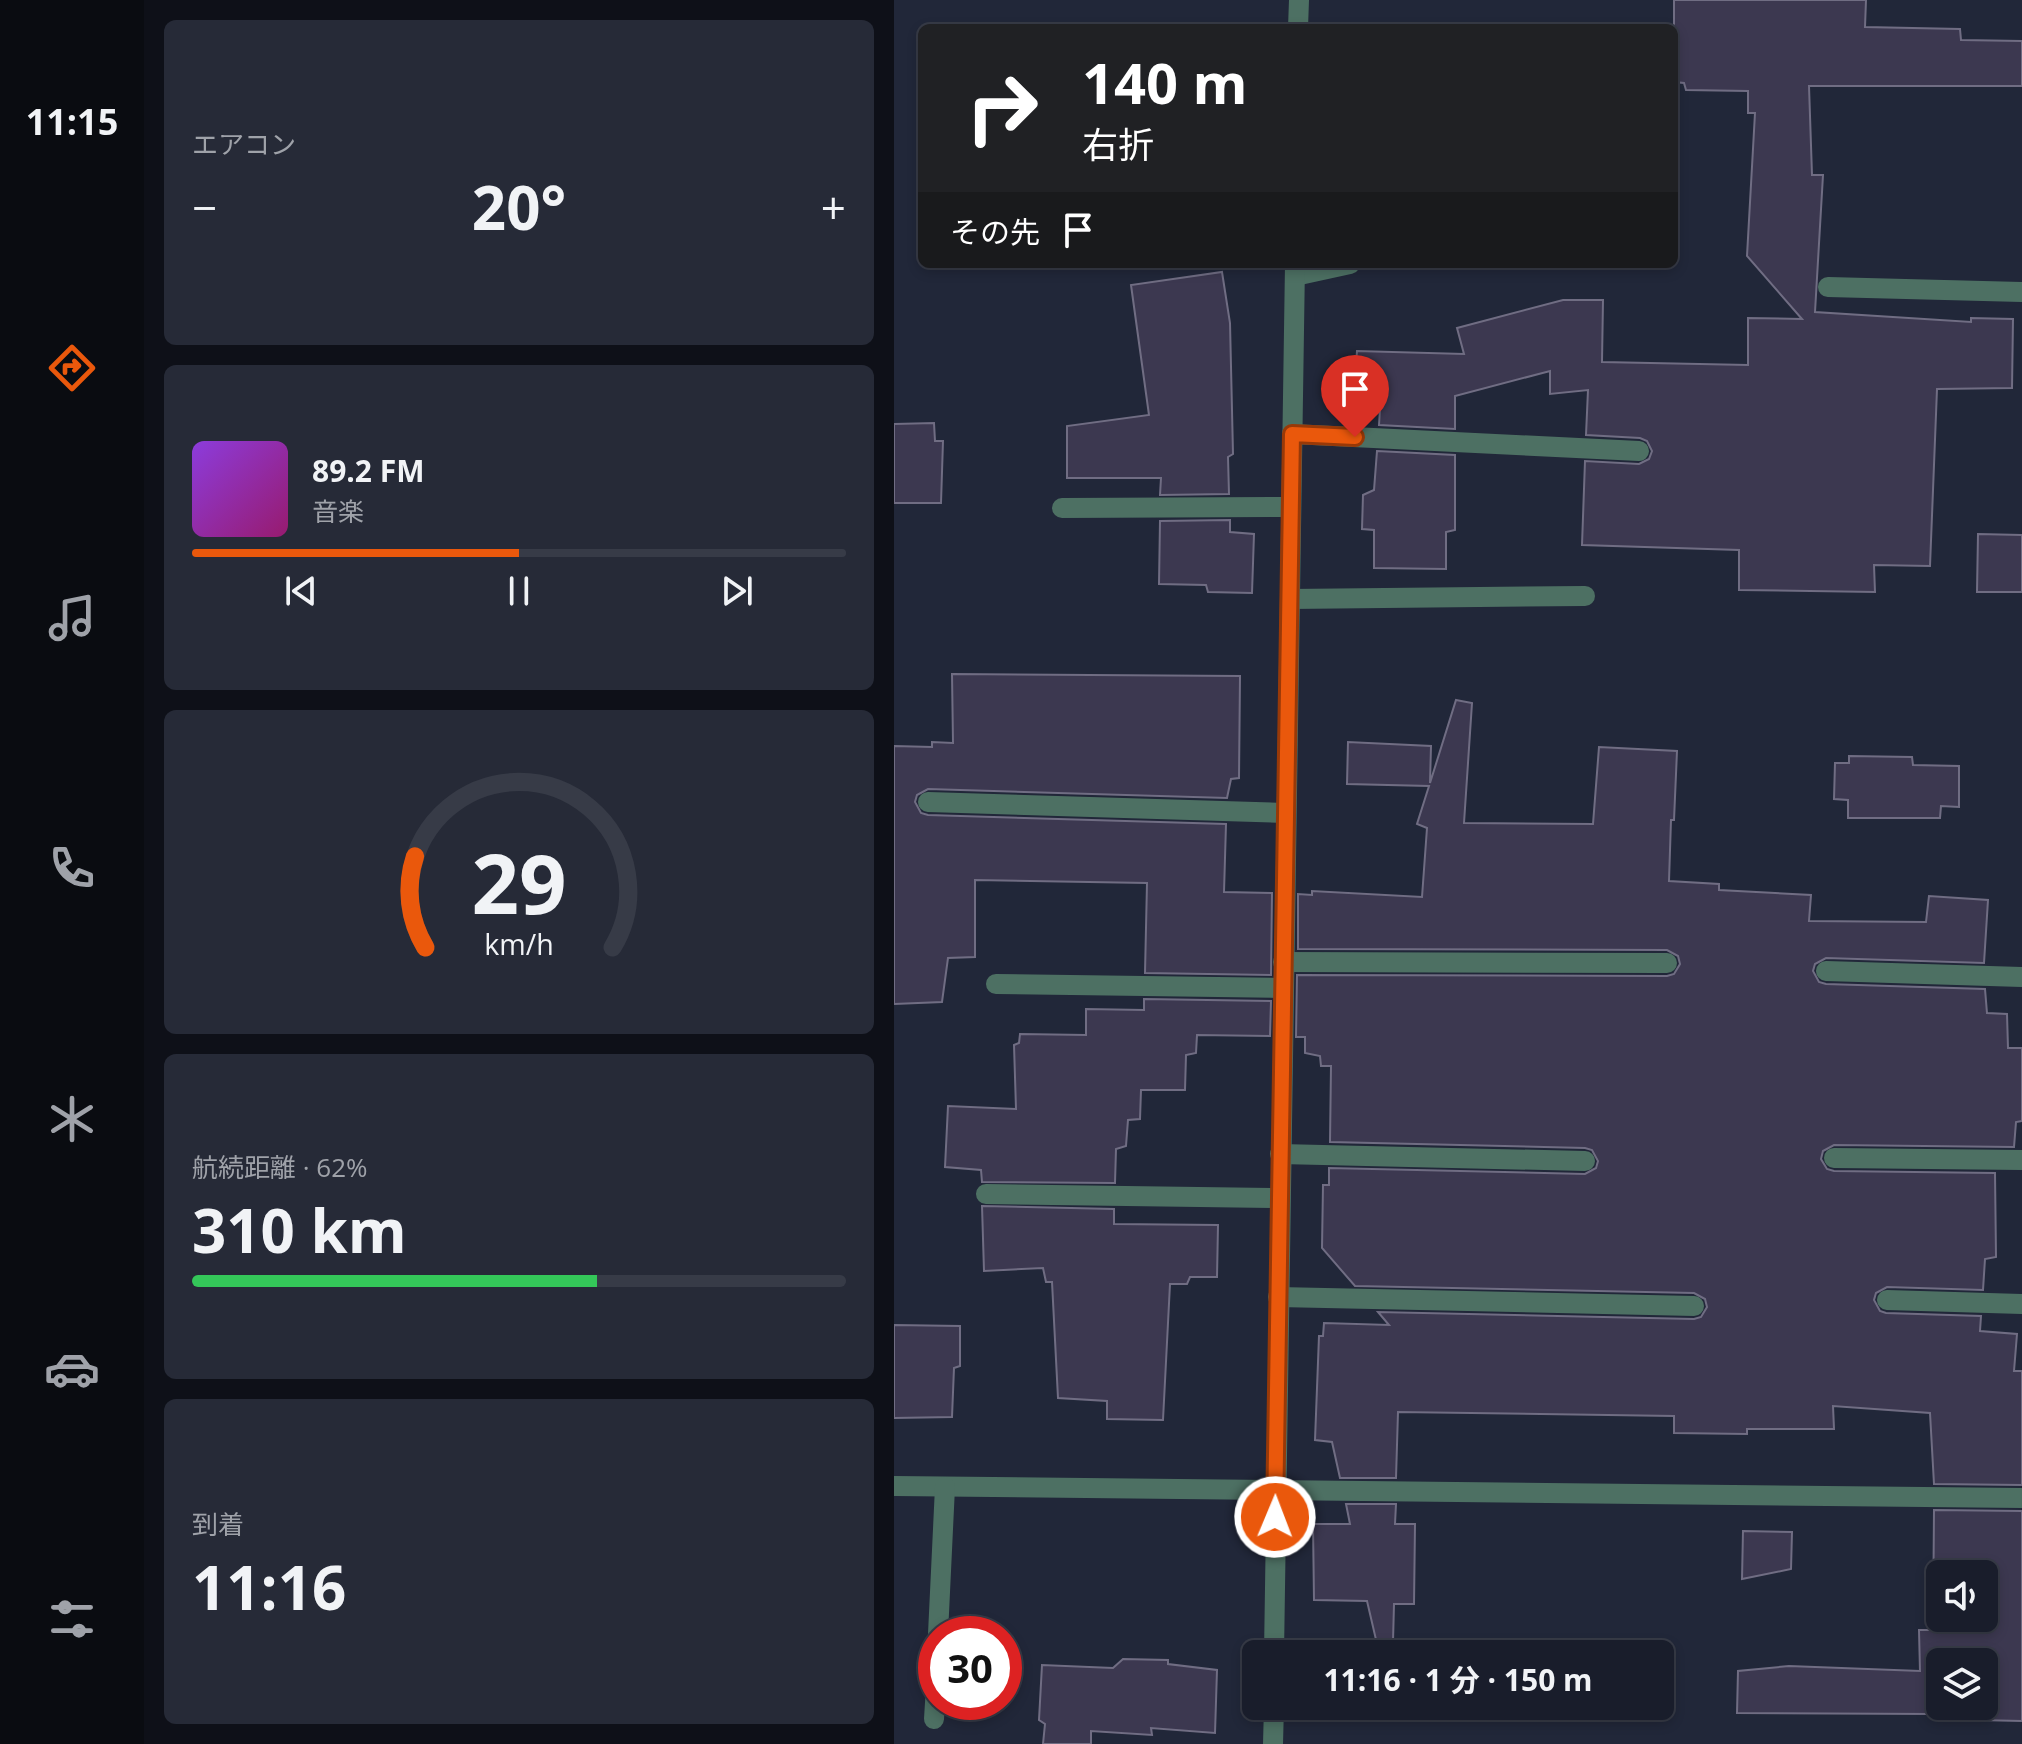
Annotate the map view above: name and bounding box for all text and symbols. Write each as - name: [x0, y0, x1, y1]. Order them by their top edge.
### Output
- text: 140 m: [1082, 44, 1248, 120]
- icon: right: [950, 56, 1054, 160]
- text: 11:15: [26, 97, 118, 146]
- text: 右折: [1082, 120, 1154, 169]
- text: エアコン: [192, 126, 296, 162]
- text: 20°: [472, 166, 566, 248]
- text: −: [192, 177, 217, 237]
- text: +: [821, 177, 846, 237]
- icon: arrive: [1056, 208, 1100, 252]
- text: その先: [950, 211, 1040, 252]
- icon: directions: [44, 340, 100, 396]
- pin: [1321, 355, 1389, 437]
- icon: arrive: [1333, 367, 1377, 411]
- text: 89.2 FM: [312, 450, 425, 491]
- text: 音楽: [312, 493, 364, 529]
- icon: previous: [279, 569, 323, 613]
- icon: pause: [497, 569, 541, 613]
- icon: next: [715, 569, 759, 613]
- icon: music: [44, 590, 100, 646]
- text: 29: [471, 825, 567, 938]
- icon: phone: [44, 840, 100, 896]
- text: km/h: [484, 924, 554, 963]
- icon: climate: [44, 1091, 100, 1147]
- text: 航続距離 · 62%: [192, 1149, 368, 1185]
- text: 310 km: [192, 1189, 407, 1271]
- icon: car: [44, 1341, 100, 1397]
- position arrow: [1233, 1475, 1317, 1559]
- text: 到着: [192, 1506, 244, 1542]
- text: 11:16: [192, 1546, 346, 1628]
- map controls: [1926, 1560, 1998, 1720]
- button: sound: [1926, 1560, 1998, 1632]
- icon: filters: [44, 1591, 100, 1647]
- speed limit sign: 30: [918, 1616, 1022, 1720]
- button: layers: [1926, 1648, 1998, 1720]
- text: 11:16 · 1 分 · 150 m: [1323, 1659, 1593, 1700]

